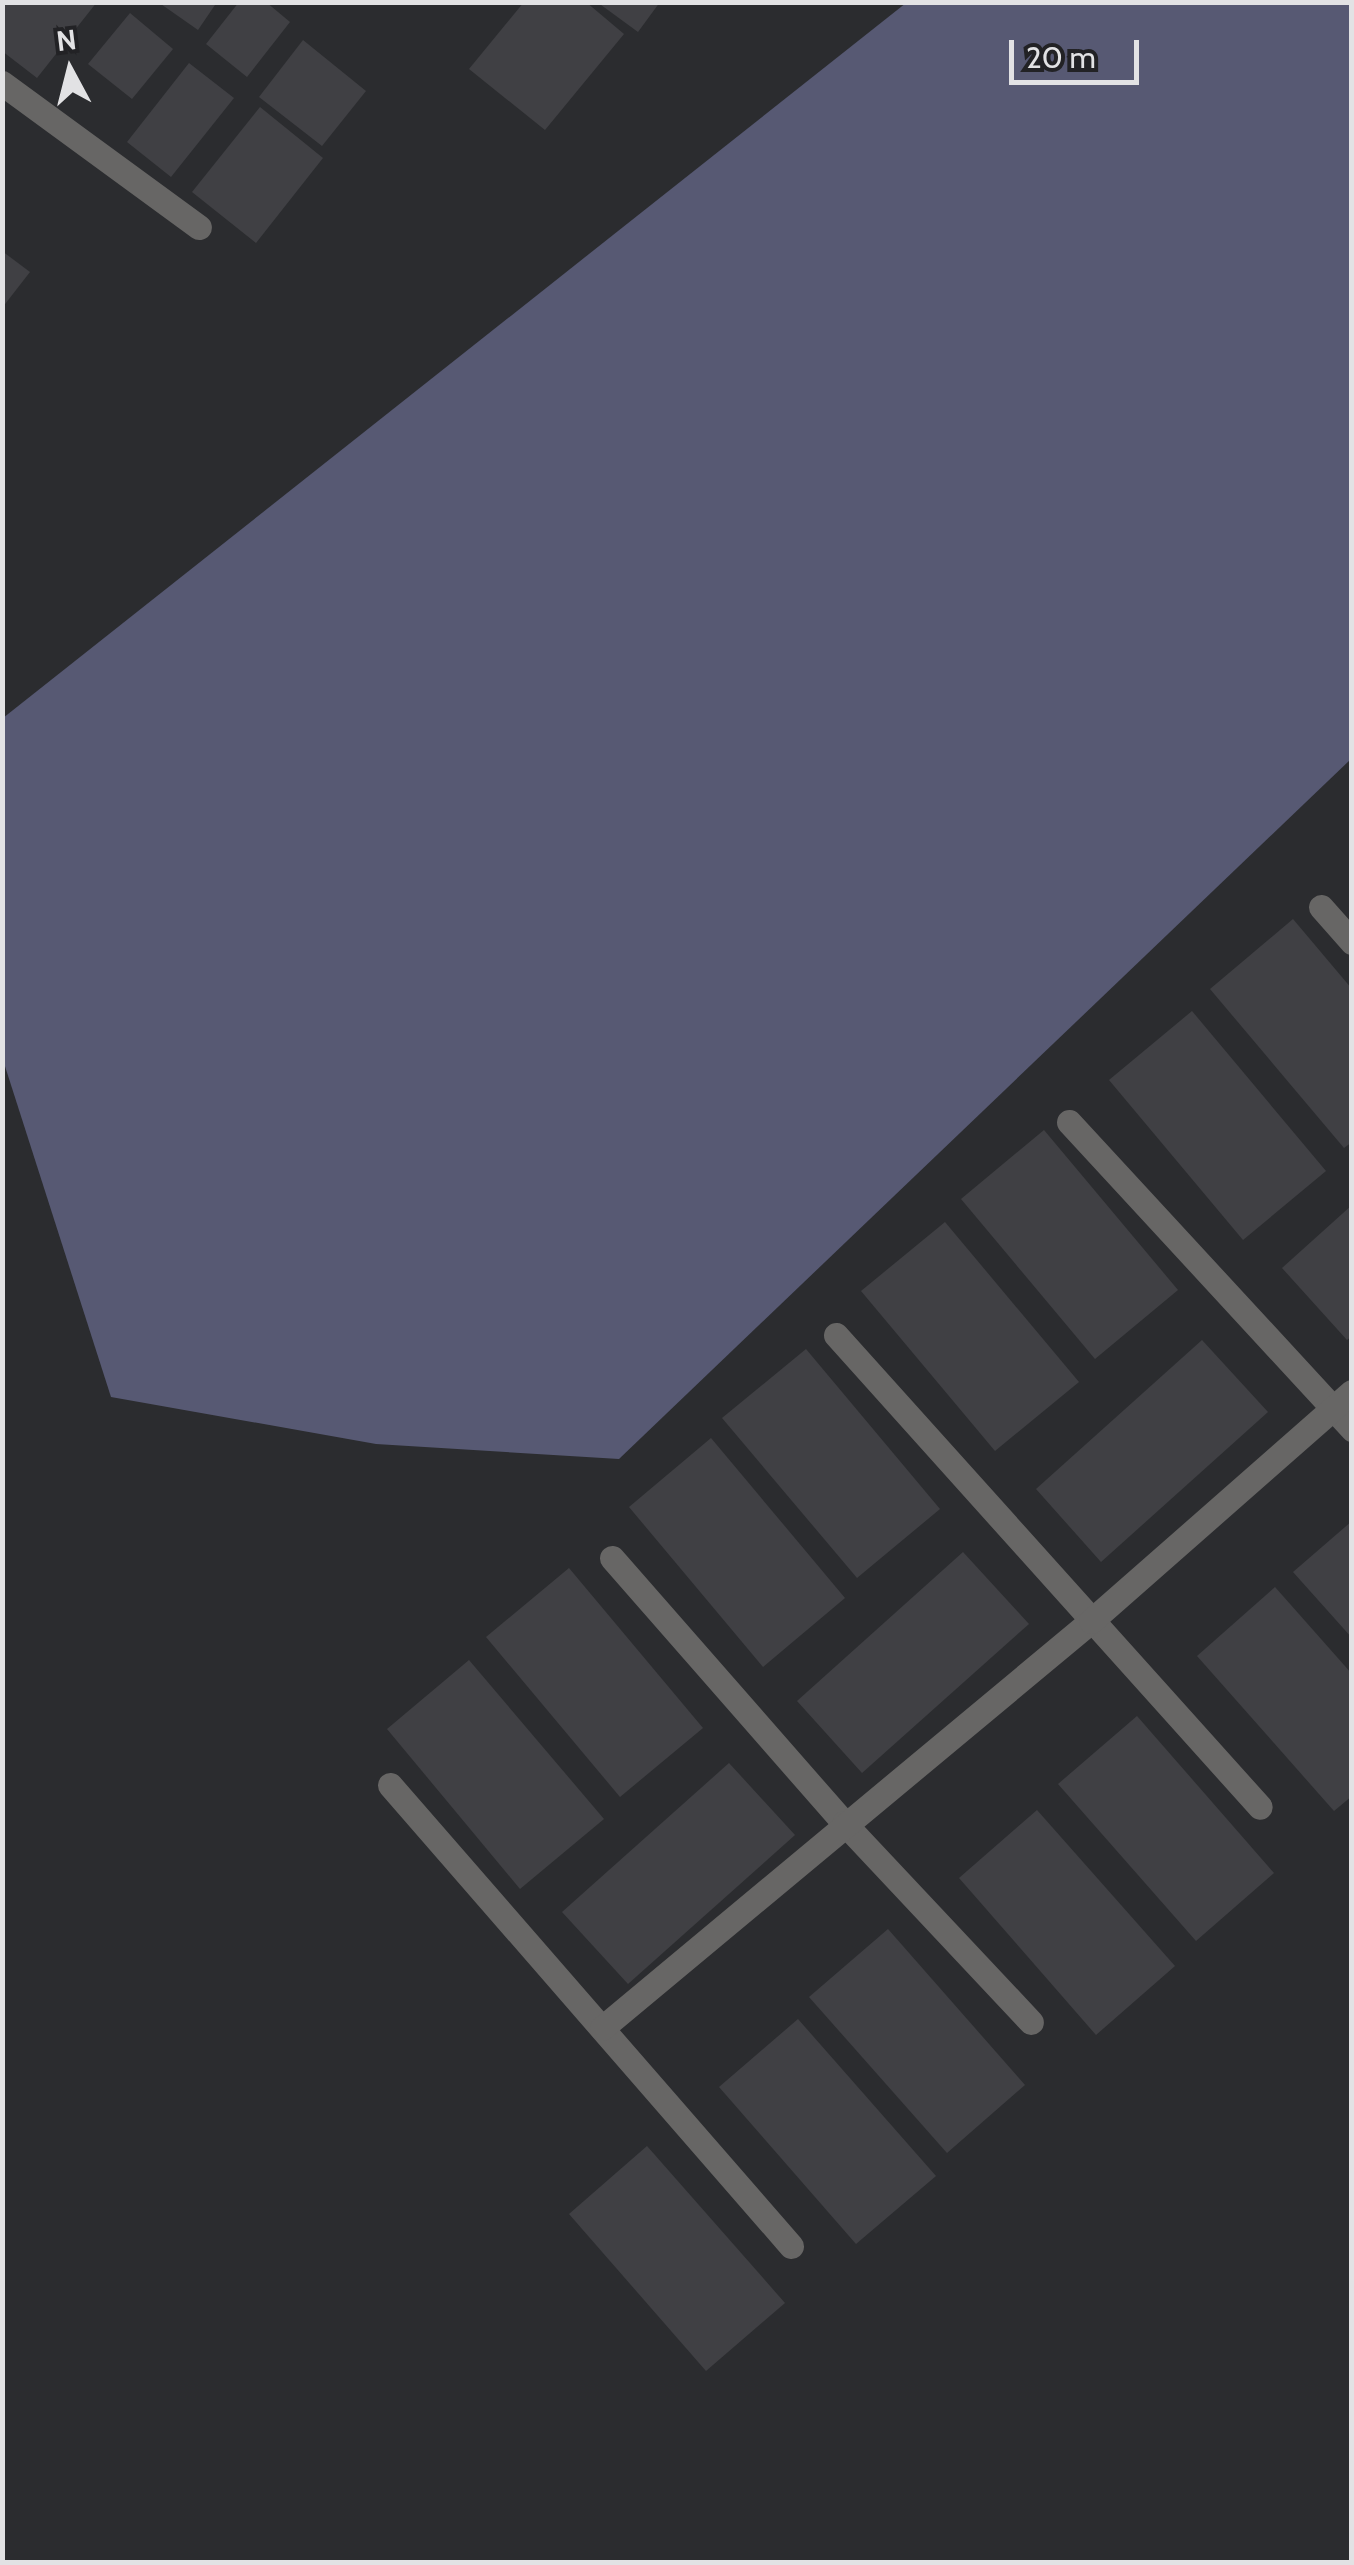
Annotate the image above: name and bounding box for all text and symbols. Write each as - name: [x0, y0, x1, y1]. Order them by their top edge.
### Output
- north arrow: [20, 20, 120, 120]
- scale bar: [1014, 20, 1144, 82]
- text: N: [54, 22, 78, 58]
- text: 20 m: [1026, 39, 1096, 76]

